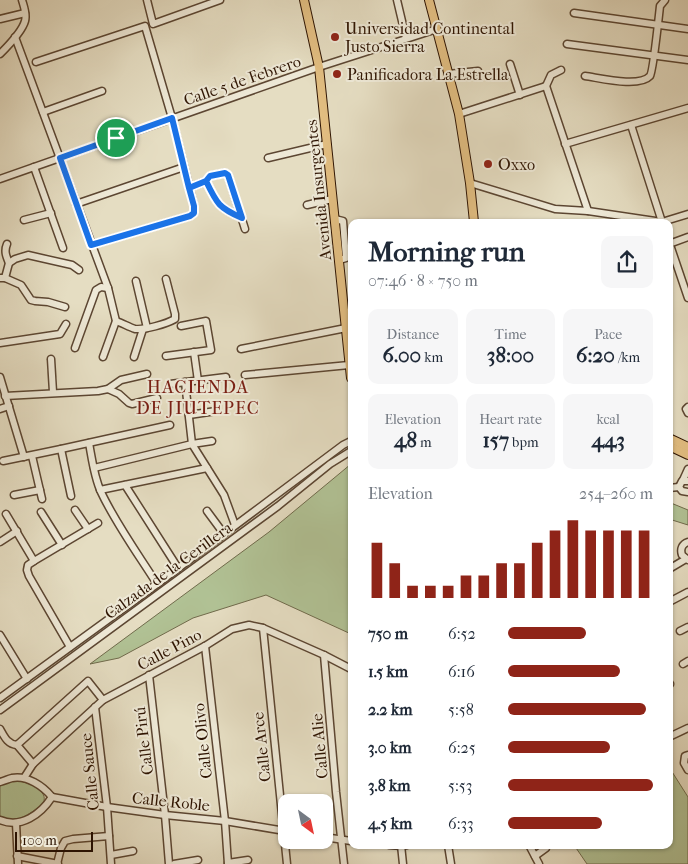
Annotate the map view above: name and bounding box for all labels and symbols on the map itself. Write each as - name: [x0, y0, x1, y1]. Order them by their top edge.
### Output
- place label: Universidad Continental Justo Sierra: [343, 19, 515, 56]
- marker: Universidad Continental Justo Sierra: [329, 31, 341, 43]
- street label: Calle 5 de Febrero: [181, 52, 303, 109]
- place label: Panificadora La Estrella: [347, 65, 509, 84]
- marker: Panificadora La Estrella: [331, 68, 343, 80]
- pin: [95, 117, 137, 159]
- street label: Avenida Insurgentes: [302, 119, 335, 262]
- place label: Oxxo: [498, 155, 535, 174]
- marker: Oxxo: [482, 158, 494, 170]
- district label: HACIENDA DE JIUTEPEC: [136, 377, 260, 419]
- street label: Calzada de la Cerillera: [101, 517, 236, 623]
- street label: Calle Pino: [134, 625, 205, 674]
- street label: Calle Olivo: [189, 702, 216, 780]
- street label: Calle Pirú: [130, 706, 157, 776]
- street label: Calle Arce: [248, 711, 275, 783]
- street label: Calle Alie: [307, 712, 332, 779]
- street label: Calle Sauce: [76, 732, 103, 812]
- street label: Calle Roble: [131, 788, 211, 815]
- north arrow: [278, 794, 332, 849]
- scale bar: [15, 829, 92, 852]

